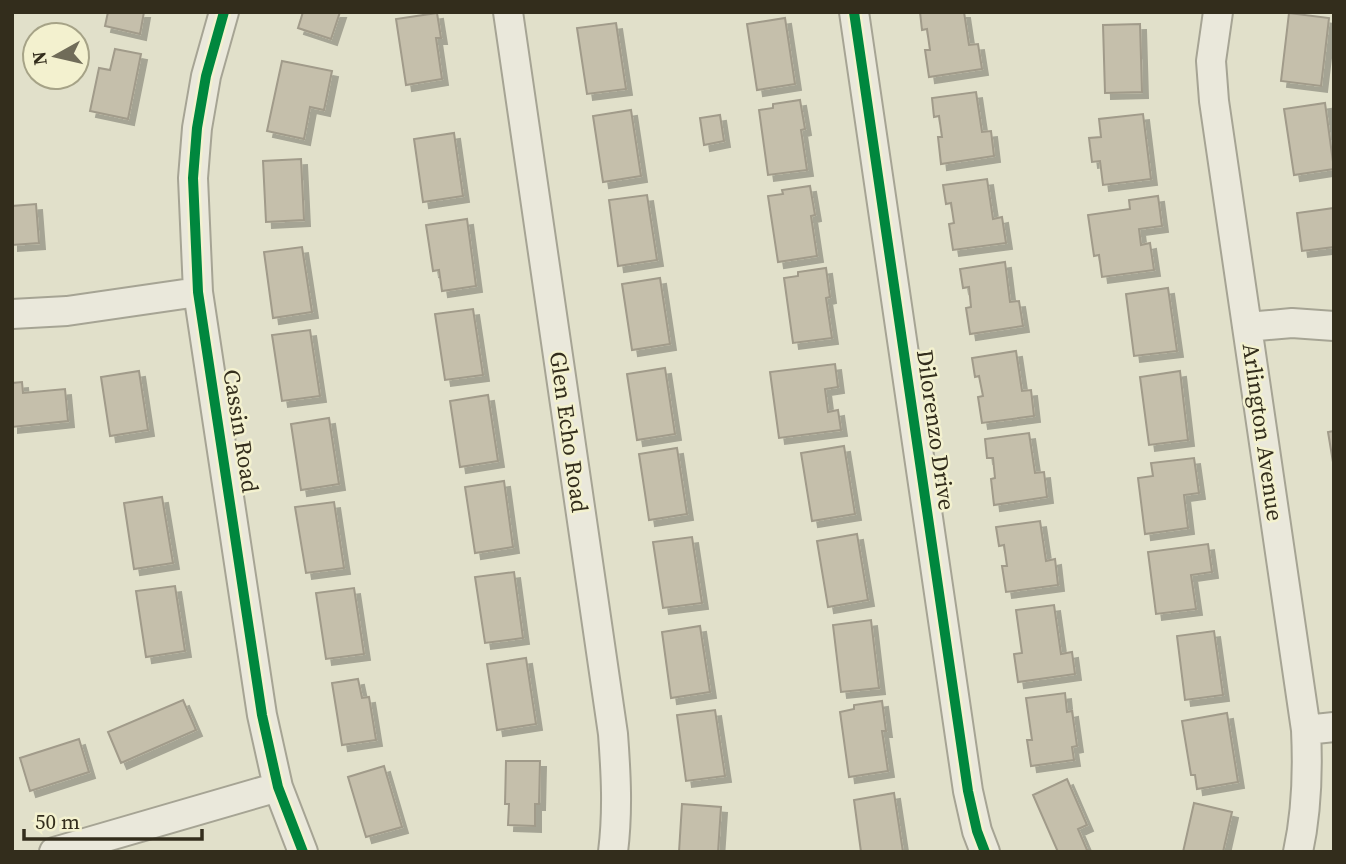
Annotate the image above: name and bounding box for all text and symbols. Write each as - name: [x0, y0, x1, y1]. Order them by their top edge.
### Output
- north arrow: [21, 21, 91, 91]
- text: N: [25, 50, 53, 67]
- street label: Arlington Avenue: [1235, 341, 1291, 523]
- street label: Dilorenzo Drive: [909, 348, 963, 512]
- street label: Glen Echo Road: [542, 349, 596, 515]
- street label: Cassin Road: [215, 367, 267, 495]
- scale bar: [24, 798, 203, 842]
- text: 50 m: [35, 807, 80, 836]

